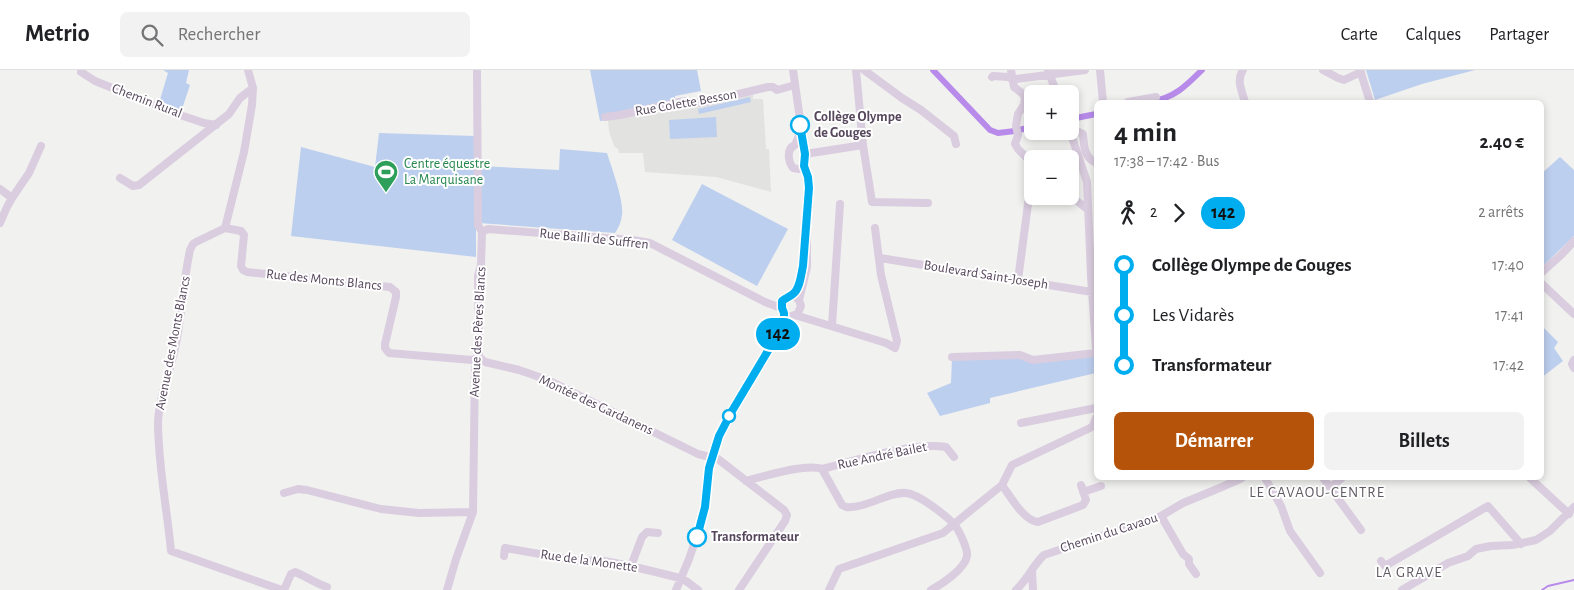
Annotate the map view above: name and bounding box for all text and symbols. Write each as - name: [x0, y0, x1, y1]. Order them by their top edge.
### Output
- search box: [120, 12, 470, 57]
- icon: search: [138, 21, 166, 49]
- text: Metrio: [25, 22, 90, 46]
- text: Rechercher: [178, 25, 260, 44]
- text: Carte: [1341, 26, 1378, 44]
- text: Calques: [1406, 26, 1461, 44]
- text: Partager: [1489, 26, 1549, 44]
- street label: Chemin Rural: [110, 81, 184, 121]
- map controls: [1024, 85, 1079, 205]
- button: +: [1024, 85, 1079, 140]
- street label: Rue Colette Besson: [634, 87, 738, 119]
- place label: Collège Olympe de Gouges: [814, 110, 902, 140]
- marker: Collège Olympe de Gouges: [790, 115, 810, 135]
- text: 4 min: [1114, 119, 1177, 147]
- text: 2.40 €: [1480, 133, 1524, 152]
- button: −: [1024, 150, 1079, 205]
- text: 17:38 – 17:42 · Bus: [1114, 153, 1219, 169]
- place label: Centre équestre La Marquisane: [404, 157, 490, 187]
- sports icon: Centre équestre La Marquisane: [373, 159, 399, 193]
- icon: walk: [1114, 199, 1142, 227]
- icon: forward: [1165, 199, 1193, 227]
- text: 2: [1150, 204, 1157, 220]
- text: 142: [1211, 204, 1235, 222]
- text: 2 arrêts: [1478, 204, 1524, 220]
- street label: Rue Bailli de Suffren: [539, 226, 649, 252]
- text: Collège Olympe de Gouges: [1152, 256, 1352, 275]
- text: 17:40: [1492, 257, 1524, 273]
- street label: Boulevard Saint-Joseph: [923, 258, 1049, 292]
- street label: Avenue des Pères Blancs: [468, 266, 488, 398]
- street label: Rue des Monts Blancs: [265, 267, 383, 293]
- street label: Avenue des Monts Blancs: [153, 275, 193, 411]
- text: Les Vidarès: [1152, 306, 1234, 325]
- text: 17:41: [1495, 307, 1524, 323]
- line badge: 142: [749, 318, 807, 350]
- text: 142: [766, 325, 790, 343]
- text: Transformateur: [1152, 356, 1271, 375]
- text: 17:42: [1493, 357, 1524, 373]
- street label: Montée des Gardanens: [537, 372, 655, 438]
- unlabelled marker: [722, 409, 736, 423]
- button: Démarrer: [1114, 412, 1314, 470]
- button: Billets: [1324, 412, 1524, 470]
- street label: Rue André Bailet: [836, 440, 928, 472]
- district label: LE CAVAOU-CENTRE: [1249, 485, 1385, 500]
- street label: Chemin du Cavaou: [1059, 511, 1159, 555]
- marker: Transformateur: [687, 527, 707, 547]
- place label: Transformateur: [711, 530, 799, 544]
- street label: Rue de la Monette: [540, 547, 638, 575]
- district label: LA GRAVE: [1376, 565, 1442, 580]

